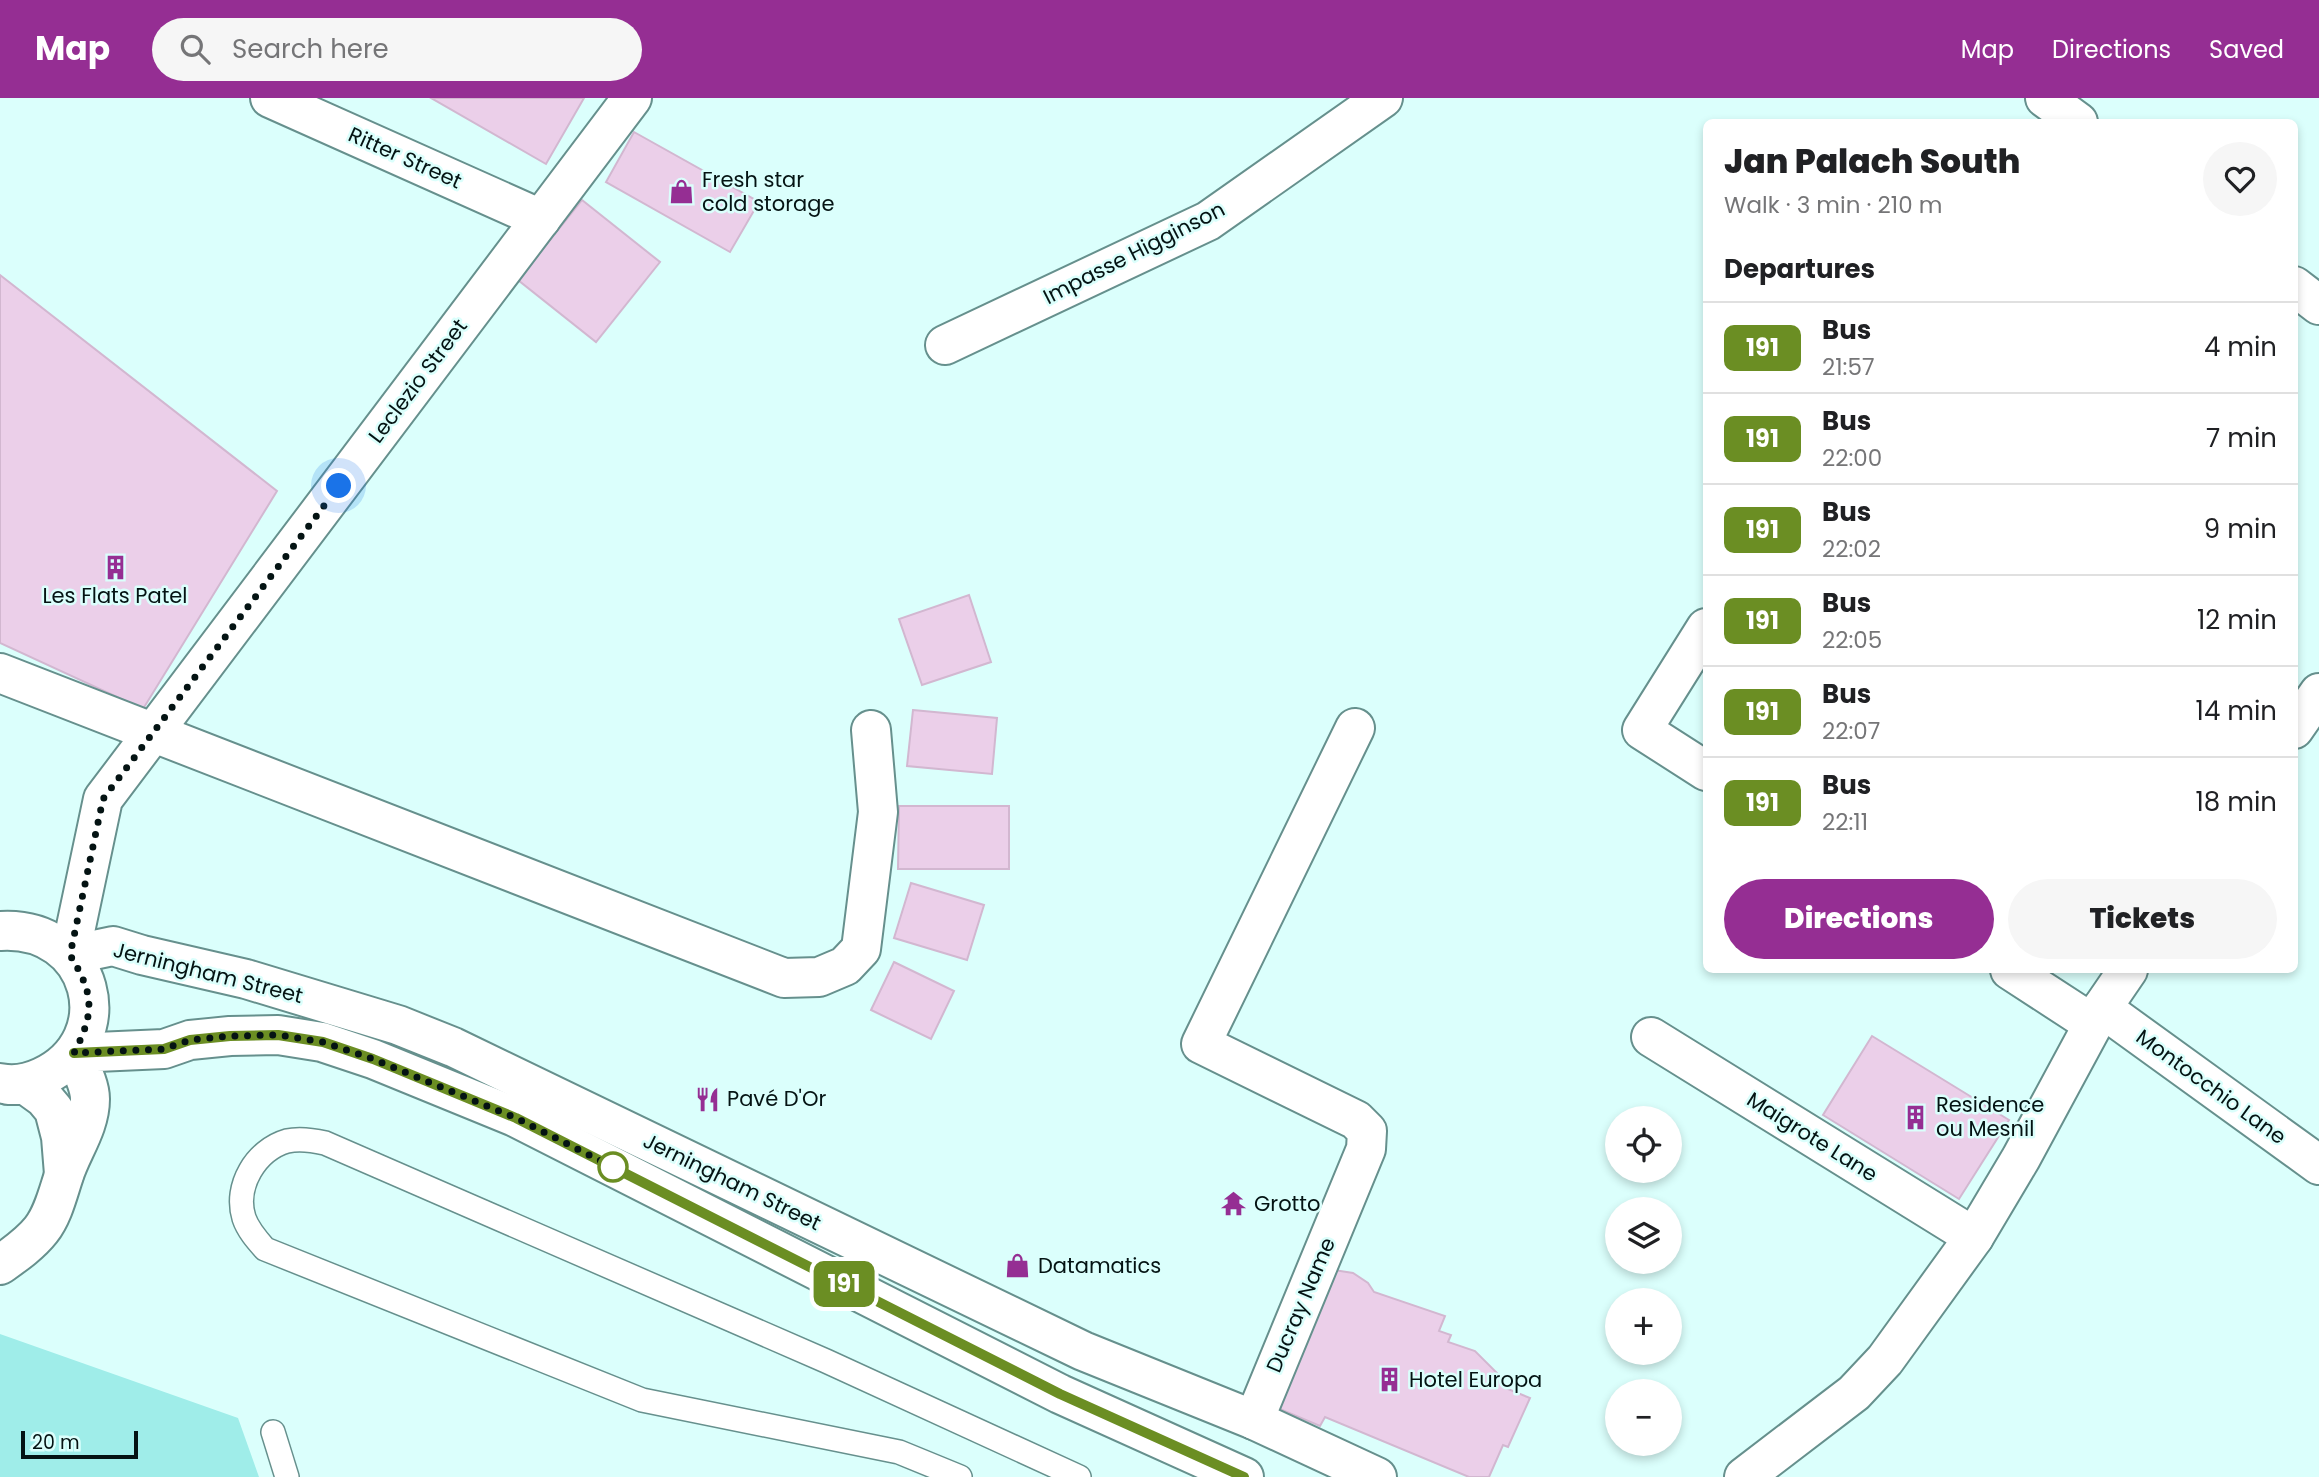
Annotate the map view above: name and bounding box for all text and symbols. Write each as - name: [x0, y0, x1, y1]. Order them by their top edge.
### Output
- search box: [152, 18, 642, 81]
- text: Map: [35, 25, 110, 72]
- icon: search: [176, 30, 214, 68]
- text: Search here: [232, 31, 389, 67]
- text: Map: [1961, 33, 2014, 66]
- text: Directions: [2052, 33, 2171, 66]
- text: Saved: [2209, 33, 2284, 66]
- street label: Ritter Street: [344, 120, 466, 195]
- text: Jan Palach South: [1724, 138, 2020, 185]
- button: heart: [2203, 142, 2277, 216]
- place label: Fresh star cold storage: [702, 165, 834, 218]
- shop icon: Fresh star cold storage: [668, 178, 696, 206]
- text: Walk · 3 min · 210 m: [1724, 189, 1942, 221]
- street label: Impasse Higginson: [1038, 194, 1230, 311]
- text: Departures: [1724, 251, 1875, 287]
- text: Bus: [1822, 312, 1871, 348]
- street label: Leclezio Street: [361, 313, 474, 449]
- text: 4 min: [2204, 329, 2277, 365]
- text: 191: [1746, 331, 1779, 364]
- text: 21:57: [1822, 351, 1875, 383]
- text: Bus: [1822, 403, 1871, 439]
- text: 7 min: [2206, 420, 2277, 456]
- text: 191: [1746, 422, 1779, 455]
- text: 22:00: [1822, 442, 1882, 474]
- your location: [321, 468, 356, 503]
- text: Bus: [1822, 494, 1871, 530]
- text: 9 min: [2204, 511, 2277, 547]
- text: 191: [1746, 513, 1779, 546]
- text: 22:02: [1822, 533, 1881, 565]
- building icon: Les Flats Patel: [101, 553, 129, 581]
- place label: Les Flats Patel: [42, 581, 188, 610]
- text: Bus: [1822, 585, 1871, 621]
- text: 12 min: [2197, 602, 2277, 638]
- text: 191: [1746, 604, 1779, 637]
- text: 22:05: [1822, 624, 1882, 656]
- text: Bus: [1822, 676, 1871, 712]
- text: 14 min: [2196, 693, 2277, 729]
- text: 191: [1746, 695, 1779, 728]
- text: 22:07: [1822, 715, 1880, 747]
- text: Bus: [1822, 767, 1871, 803]
- text: 18 min: [2196, 784, 2277, 820]
- text: 191: [1746, 786, 1779, 819]
- text: 22:11: [1822, 806, 1868, 838]
- button: Directions: [1724, 879, 1994, 959]
- button: Tickets: [2008, 879, 2277, 959]
- street label: Jerningham Street: [110, 935, 306, 1010]
- street label: Montocchio Lane: [2130, 1022, 2292, 1151]
- place label: Pavé D'Or: [727, 1084, 826, 1113]
- restaurant icon: Pavé D'Or: [693, 1085, 721, 1113]
- street label: Maigrote Lane: [1741, 1085, 1883, 1188]
- place label: Residence ou Mesnil: [1936, 1090, 2044, 1143]
- building icon: Residence ou Mesnil: [1902, 1103, 1930, 1131]
- map controls: [1605, 1106, 1682, 1456]
- button: locate: [1605, 1106, 1682, 1183]
- street label: Jerningham Street: [638, 1126, 826, 1237]
- unlabelled marker: [598, 1152, 628, 1182]
- place label: Grotto: [1254, 1189, 1320, 1218]
- temple icon: Grotto: [1220, 1190, 1248, 1218]
- button: layers: [1605, 1197, 1682, 1274]
- street label: Ducray Name: [1259, 1233, 1342, 1377]
- place label: Datamatics: [1038, 1251, 1161, 1280]
- shop icon: Datamatics: [1004, 1252, 1032, 1280]
- line badge: 191: [804, 1261, 884, 1307]
- text: 191: [828, 1267, 860, 1300]
- button: +: [1605, 1288, 1682, 1365]
- place label: Hotel Europa: [1409, 1365, 1542, 1394]
- building icon: Hotel Europa: [1375, 1366, 1403, 1394]
- button: −: [1605, 1379, 1682, 1456]
- scale bar: [21, 1428, 138, 1460]
- text: 20 m: [32, 1429, 80, 1456]

